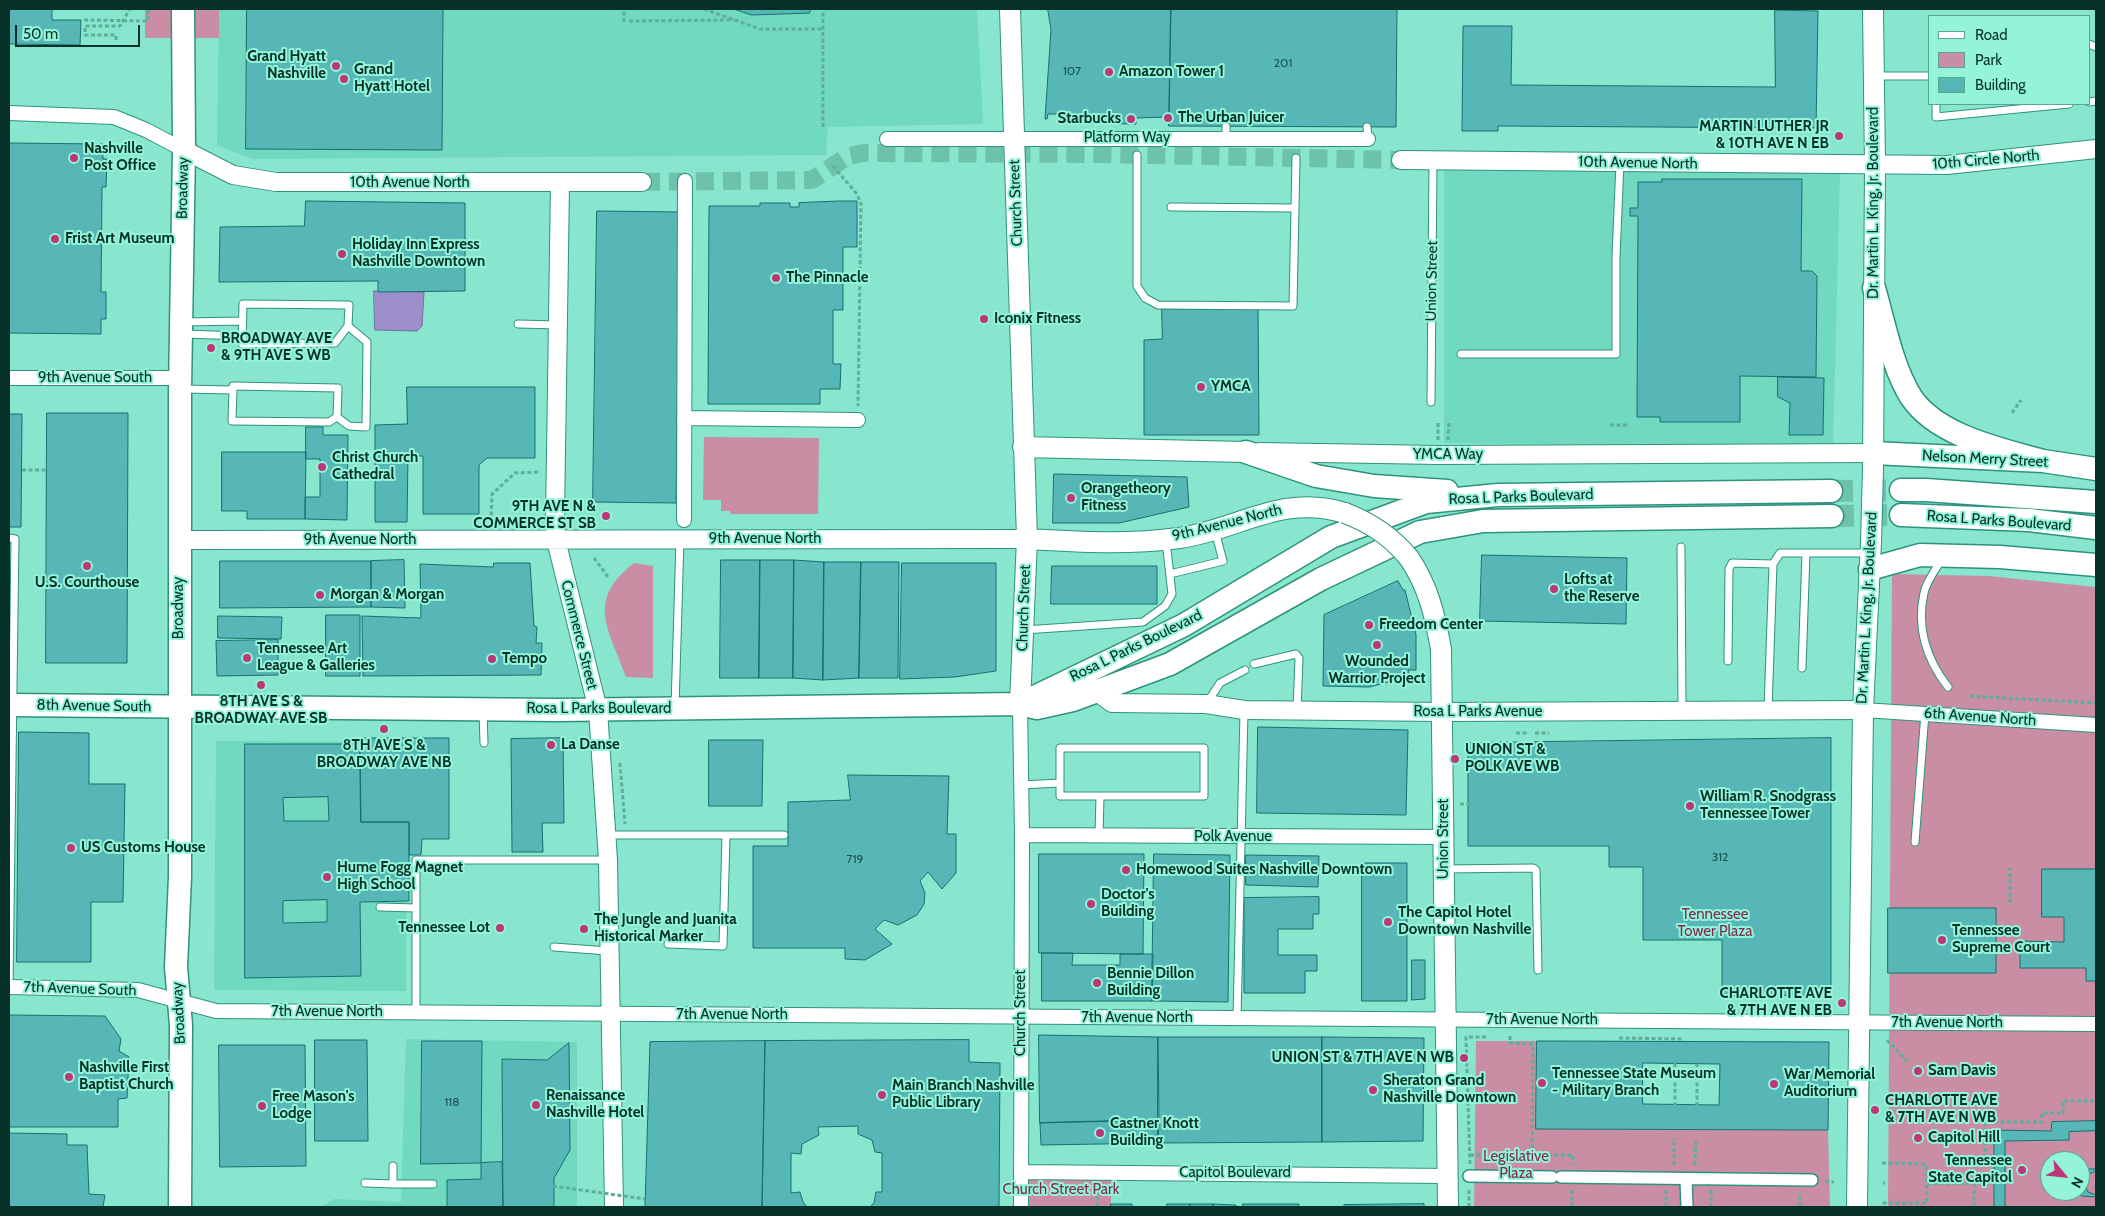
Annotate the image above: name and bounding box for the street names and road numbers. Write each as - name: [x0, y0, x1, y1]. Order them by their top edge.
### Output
- street label: Dr. Martin L. King, Jr. Boulevard: [1865, 107, 1883, 299]
- street label: Platform Way: [1084, 129, 1170, 147]
- street label: 10th Circle North: [1932, 146, 2040, 174]
- street label: 10th Avenue North: [1578, 153, 1698, 173]
- street label: Broadway: [173, 157, 193, 219]
- street label: Church Street: [1005, 159, 1027, 247]
- street label: 10th Avenue North: [350, 174, 470, 192]
- street label: Union Street: [1422, 240, 1442, 322]
- street label: 9th Avenue South: [38, 369, 152, 387]
- street label: YMCA Way: [1413, 446, 1483, 464]
- street label: Nelson Merry Street: [1921, 447, 2049, 471]
- street label: Rosa L Parks Boulevard: [1448, 485, 1594, 509]
- street label: 9th Avenue North: [1170, 501, 1284, 545]
- street label: Rosa L Parks Boulevard: [1926, 507, 2072, 535]
- street label: Dr. Martin L. King, Jr. Boulevard: [1853, 512, 1881, 704]
- street label: 9th Avenue North: [709, 530, 821, 548]
- street label: 9th Avenue North: [304, 531, 416, 549]
- street label: Church Street: [1013, 564, 1035, 652]
- street label: Broadway: [170, 577, 188, 639]
- street label: Commerce Street: [557, 578, 601, 692]
- street label: Rosa L Parks Boulevard: [1067, 606, 1205, 686]
- street label: 8th Avenue South: [37, 696, 151, 716]
- street label: Rosa L Parks Boulevard: [527, 700, 671, 718]
- street label: Rosa L Parks Avenue: [1414, 703, 1542, 721]
- street label: 6th Avenue North: [1923, 704, 2037, 730]
- street label: Union Street: [1435, 799, 1453, 879]
- street label: Polk Avenue: [1194, 828, 1272, 846]
- street label: Church Street: [1012, 970, 1030, 1056]
- street label: 7th Avenue South: [23, 978, 137, 1000]
- street label: Broadway: [168, 981, 190, 1045]
- street label: 7th Avenue North: [271, 1003, 383, 1021]
- street label: 7th Avenue North: [676, 1006, 788, 1024]
- street label: 7th Avenue North: [1081, 1009, 1193, 1027]
- street label: 7th Avenue North: [1486, 1011, 1598, 1029]
- street label: 7th Avenue North: [1891, 1014, 2003, 1032]
- street label: Capitol Boulevard: [1179, 1164, 1291, 1182]

